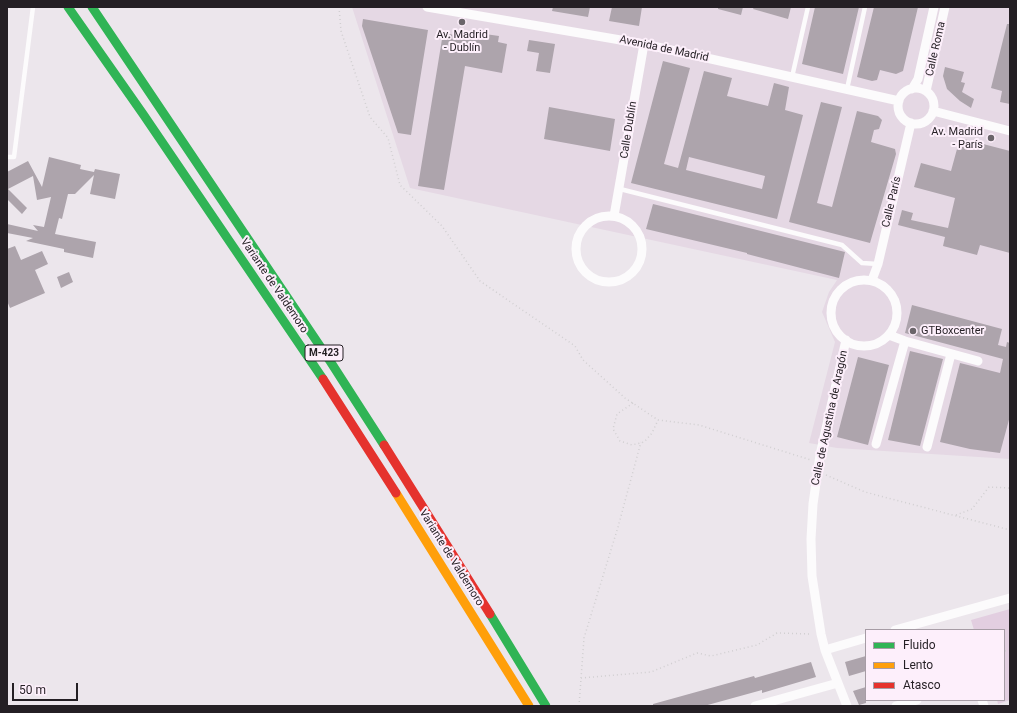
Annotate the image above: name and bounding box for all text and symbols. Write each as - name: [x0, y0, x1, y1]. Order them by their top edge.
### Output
- marker: Av. Madrid - Dublín: [457, 17, 467, 27]
- street label: Calle Roma: [923, 20, 949, 78]
- place label: Av. Madrid - Dublín: [436, 28, 488, 54]
- street label: Avenida de Madrid: [618, 33, 710, 65]
- street label: Calle Dublín: [618, 100, 640, 160]
- place label: Av. Madrid - París: [931, 125, 983, 151]
- marker: Av. Madrid - París: [986, 133, 996, 143]
- street label: Calle París: [880, 175, 904, 229]
- street label: Variante de Valdemoro: [237, 236, 311, 336]
- place label: GTBoxcenter: [921, 324, 984, 338]
- marker: GTBoxcenter: [908, 326, 918, 336]
- road number: M-423: [305, 345, 343, 361]
- street label: Calle de Agustina de Aragón: [809, 349, 851, 487]
- street label: Variante de Valdemoro: [416, 507, 486, 609]
- legend: [865, 629, 1005, 701]
- text: Fluido: [903, 638, 936, 652]
- text: Lento: [903, 658, 933, 672]
- scale bar: [14, 675, 80, 701]
- text: Atasco: [903, 678, 941, 692]
- text: 50 m: [19, 683, 46, 697]

